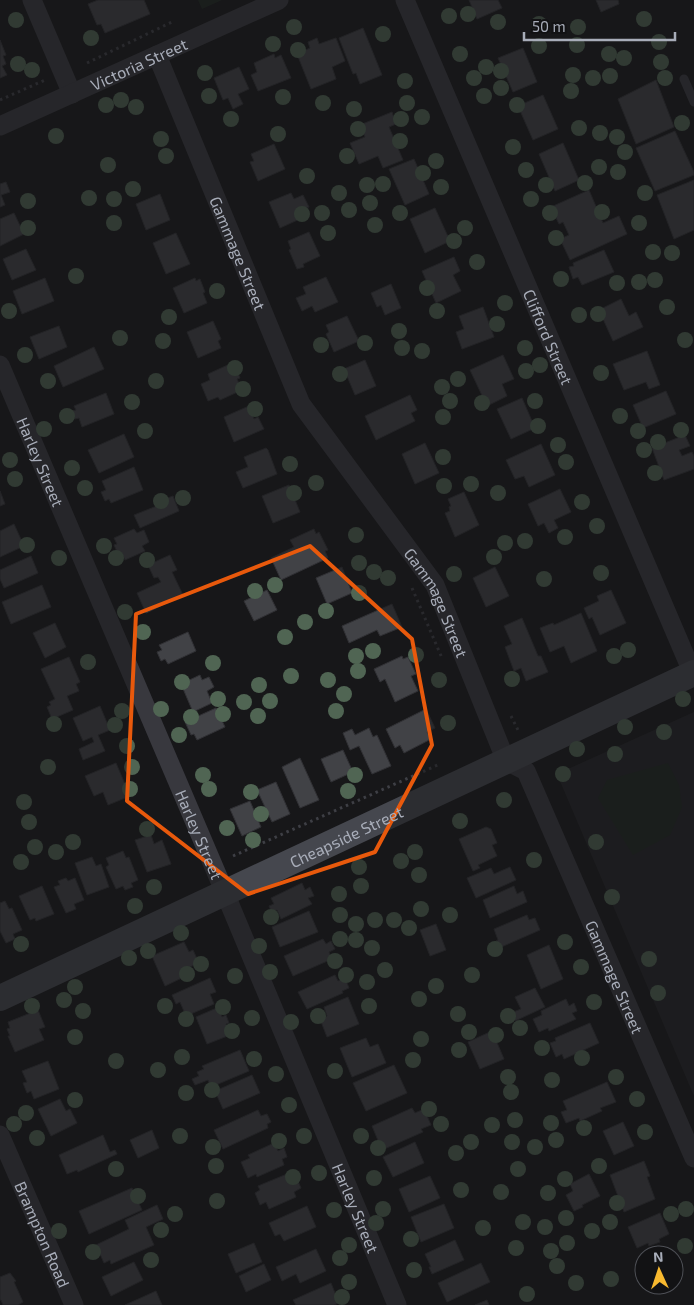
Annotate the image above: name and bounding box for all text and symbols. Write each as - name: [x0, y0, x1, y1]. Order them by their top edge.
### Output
- scale bar: [524, 10, 675, 42]
- text: 50 m: [532, 17, 566, 35]
- street label: Victoria Street: [87, 33, 190, 94]
- street label: Gammage Street: [207, 193, 271, 313]
- street label: Clifford Street: [520, 286, 578, 387]
- street label: Harley Street: [14, 414, 69, 509]
- street label: Gammage Street: [401, 544, 473, 660]
- street label: Harley Street: [172, 787, 227, 882]
- street label: Cheapside Street: [286, 801, 406, 871]
- street label: Gammage Street: [582, 917, 648, 1036]
- street label: Harley Street: [329, 1160, 384, 1255]
- street label: Brampton Road: [12, 1178, 74, 1290]
- north arrow: [634, 1245, 684, 1295]
- text: N: [653, 1248, 664, 1265]

